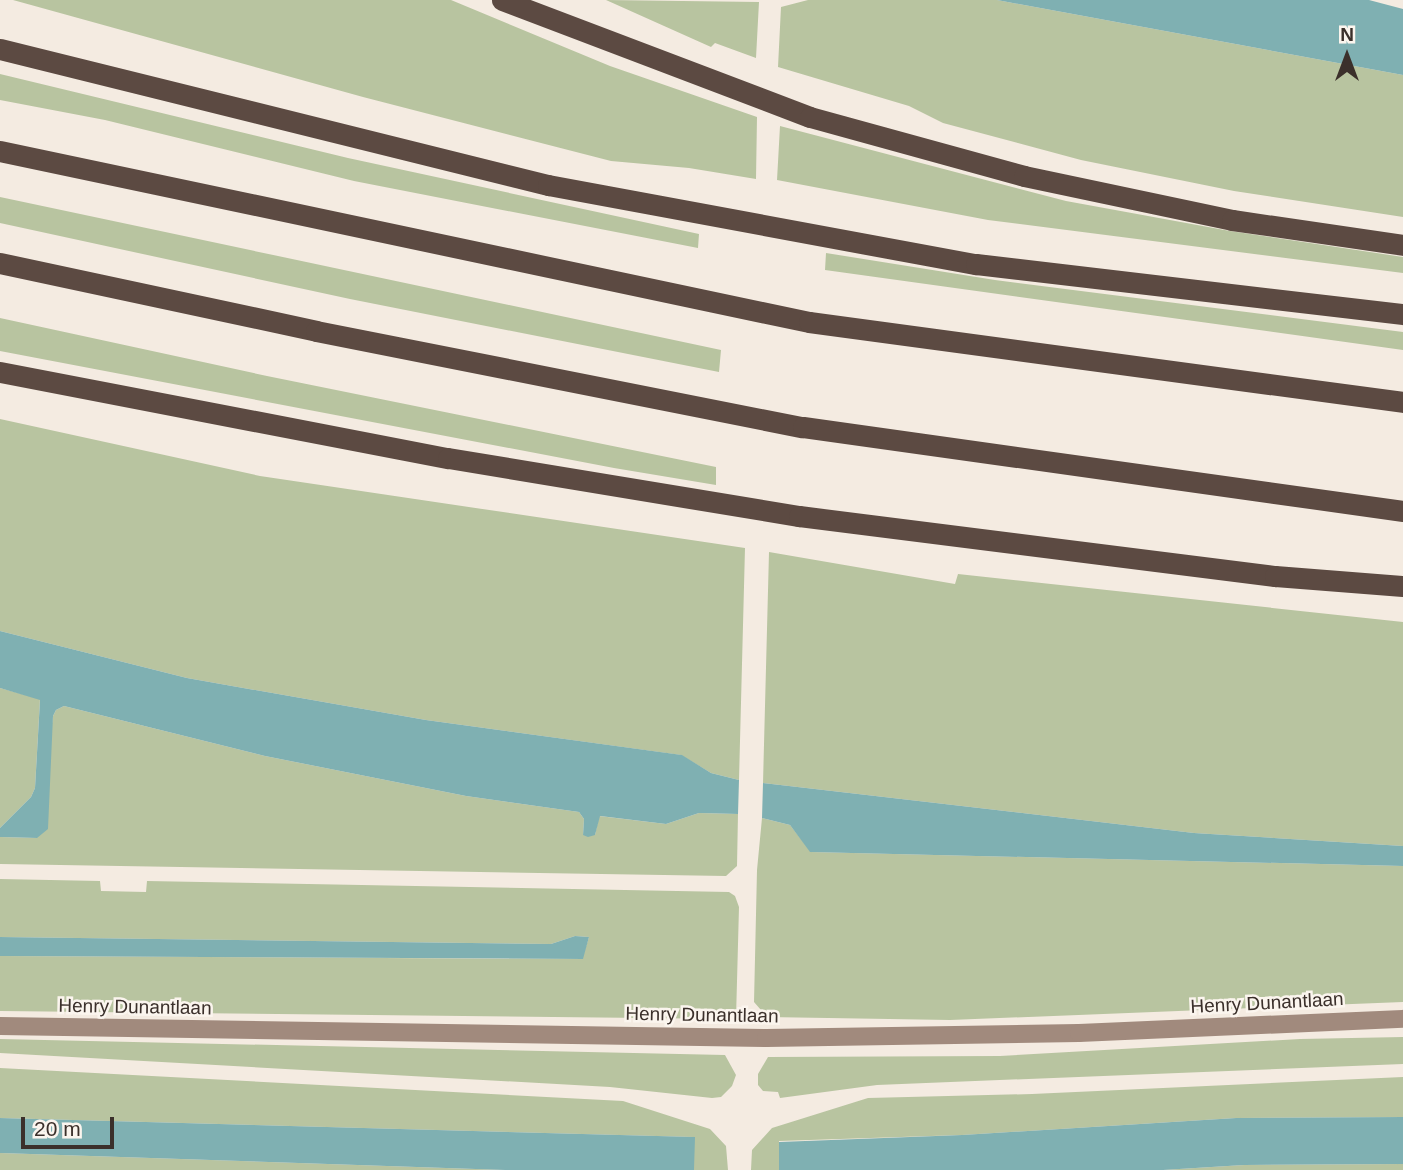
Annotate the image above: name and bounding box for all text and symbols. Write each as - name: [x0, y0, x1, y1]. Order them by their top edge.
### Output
- north arrow: [1312, 21, 1382, 91]
- text: N: [1340, 24, 1354, 45]
- street label: Henry Dunantlaan: [1190, 988, 1344, 1018]
- street label: Henry Dunantlaan: [58, 994, 212, 1020]
- street label: Henry Dunantlaan: [625, 1002, 779, 1028]
- scale bar: [24, 1104, 117, 1148]
- text: 20 m: [34, 1117, 81, 1140]

